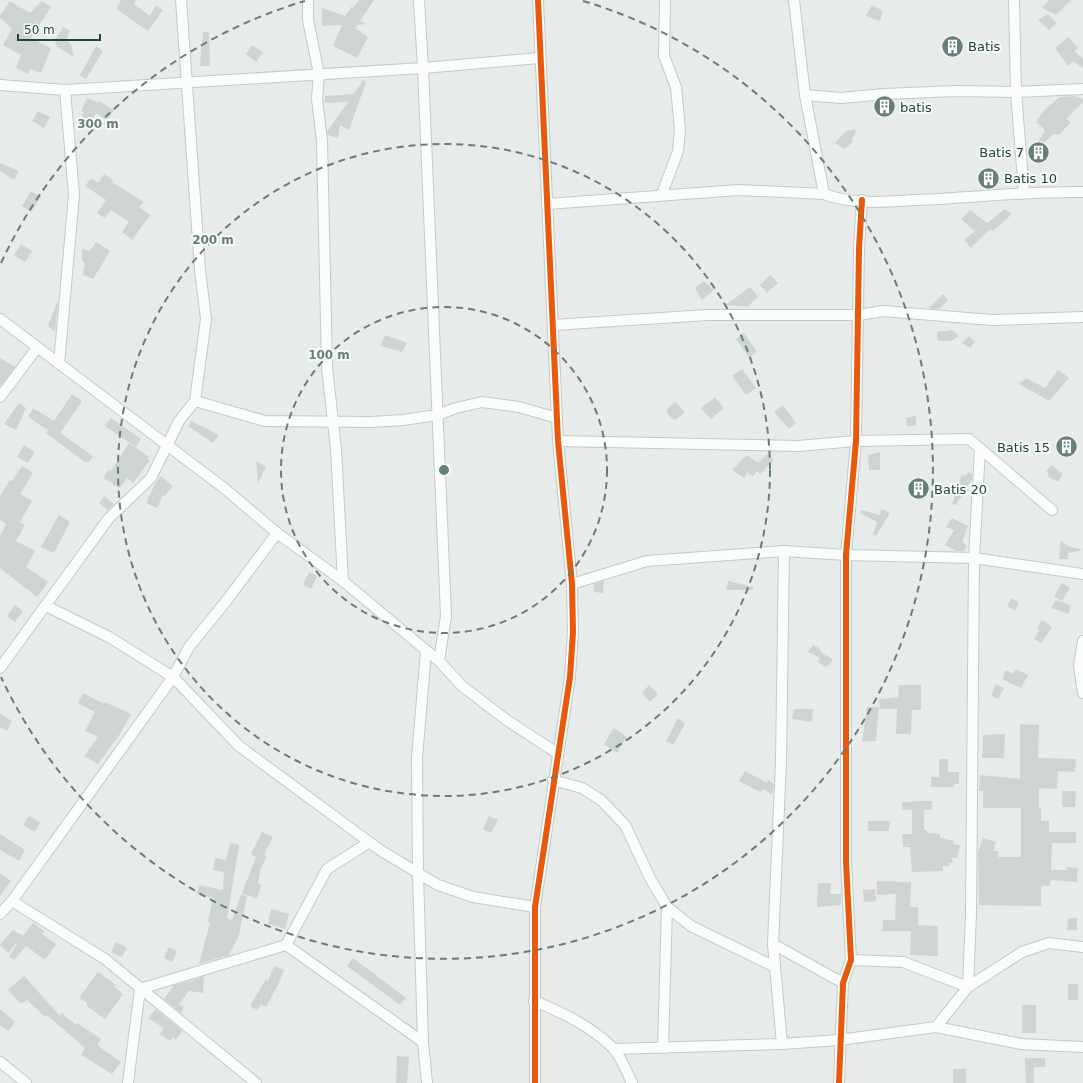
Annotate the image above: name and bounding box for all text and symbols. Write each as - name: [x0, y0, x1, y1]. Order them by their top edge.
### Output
- scale bar: [18, 16, 100, 42]
- text: 50 m: [24, 23, 55, 37]
- building icon: Batis: [939, 33, 965, 59]
- place label: Batis: [968, 39, 1001, 54]
- building icon: batis: [872, 94, 898, 120]
- place label: batis: [900, 100, 932, 115]
- text: 300 m: [77, 117, 119, 131]
- building icon: Batis 7: [1026, 139, 1052, 165]
- place label: Batis 7: [979, 145, 1024, 160]
- building icon: Batis 10: [976, 165, 1002, 191]
- place label: Batis 10: [1004, 171, 1057, 186]
- text: 200 m: [192, 233, 234, 247]
- text: 100 m: [308, 348, 350, 362]
- building icon: Batis 15: [1053, 434, 1079, 460]
- place label: Batis 15: [997, 440, 1050, 455]
- centre of rings: [437, 463, 451, 477]
- building icon: Batis 20: [906, 476, 932, 502]
- place label: Batis 20: [934, 482, 987, 497]

